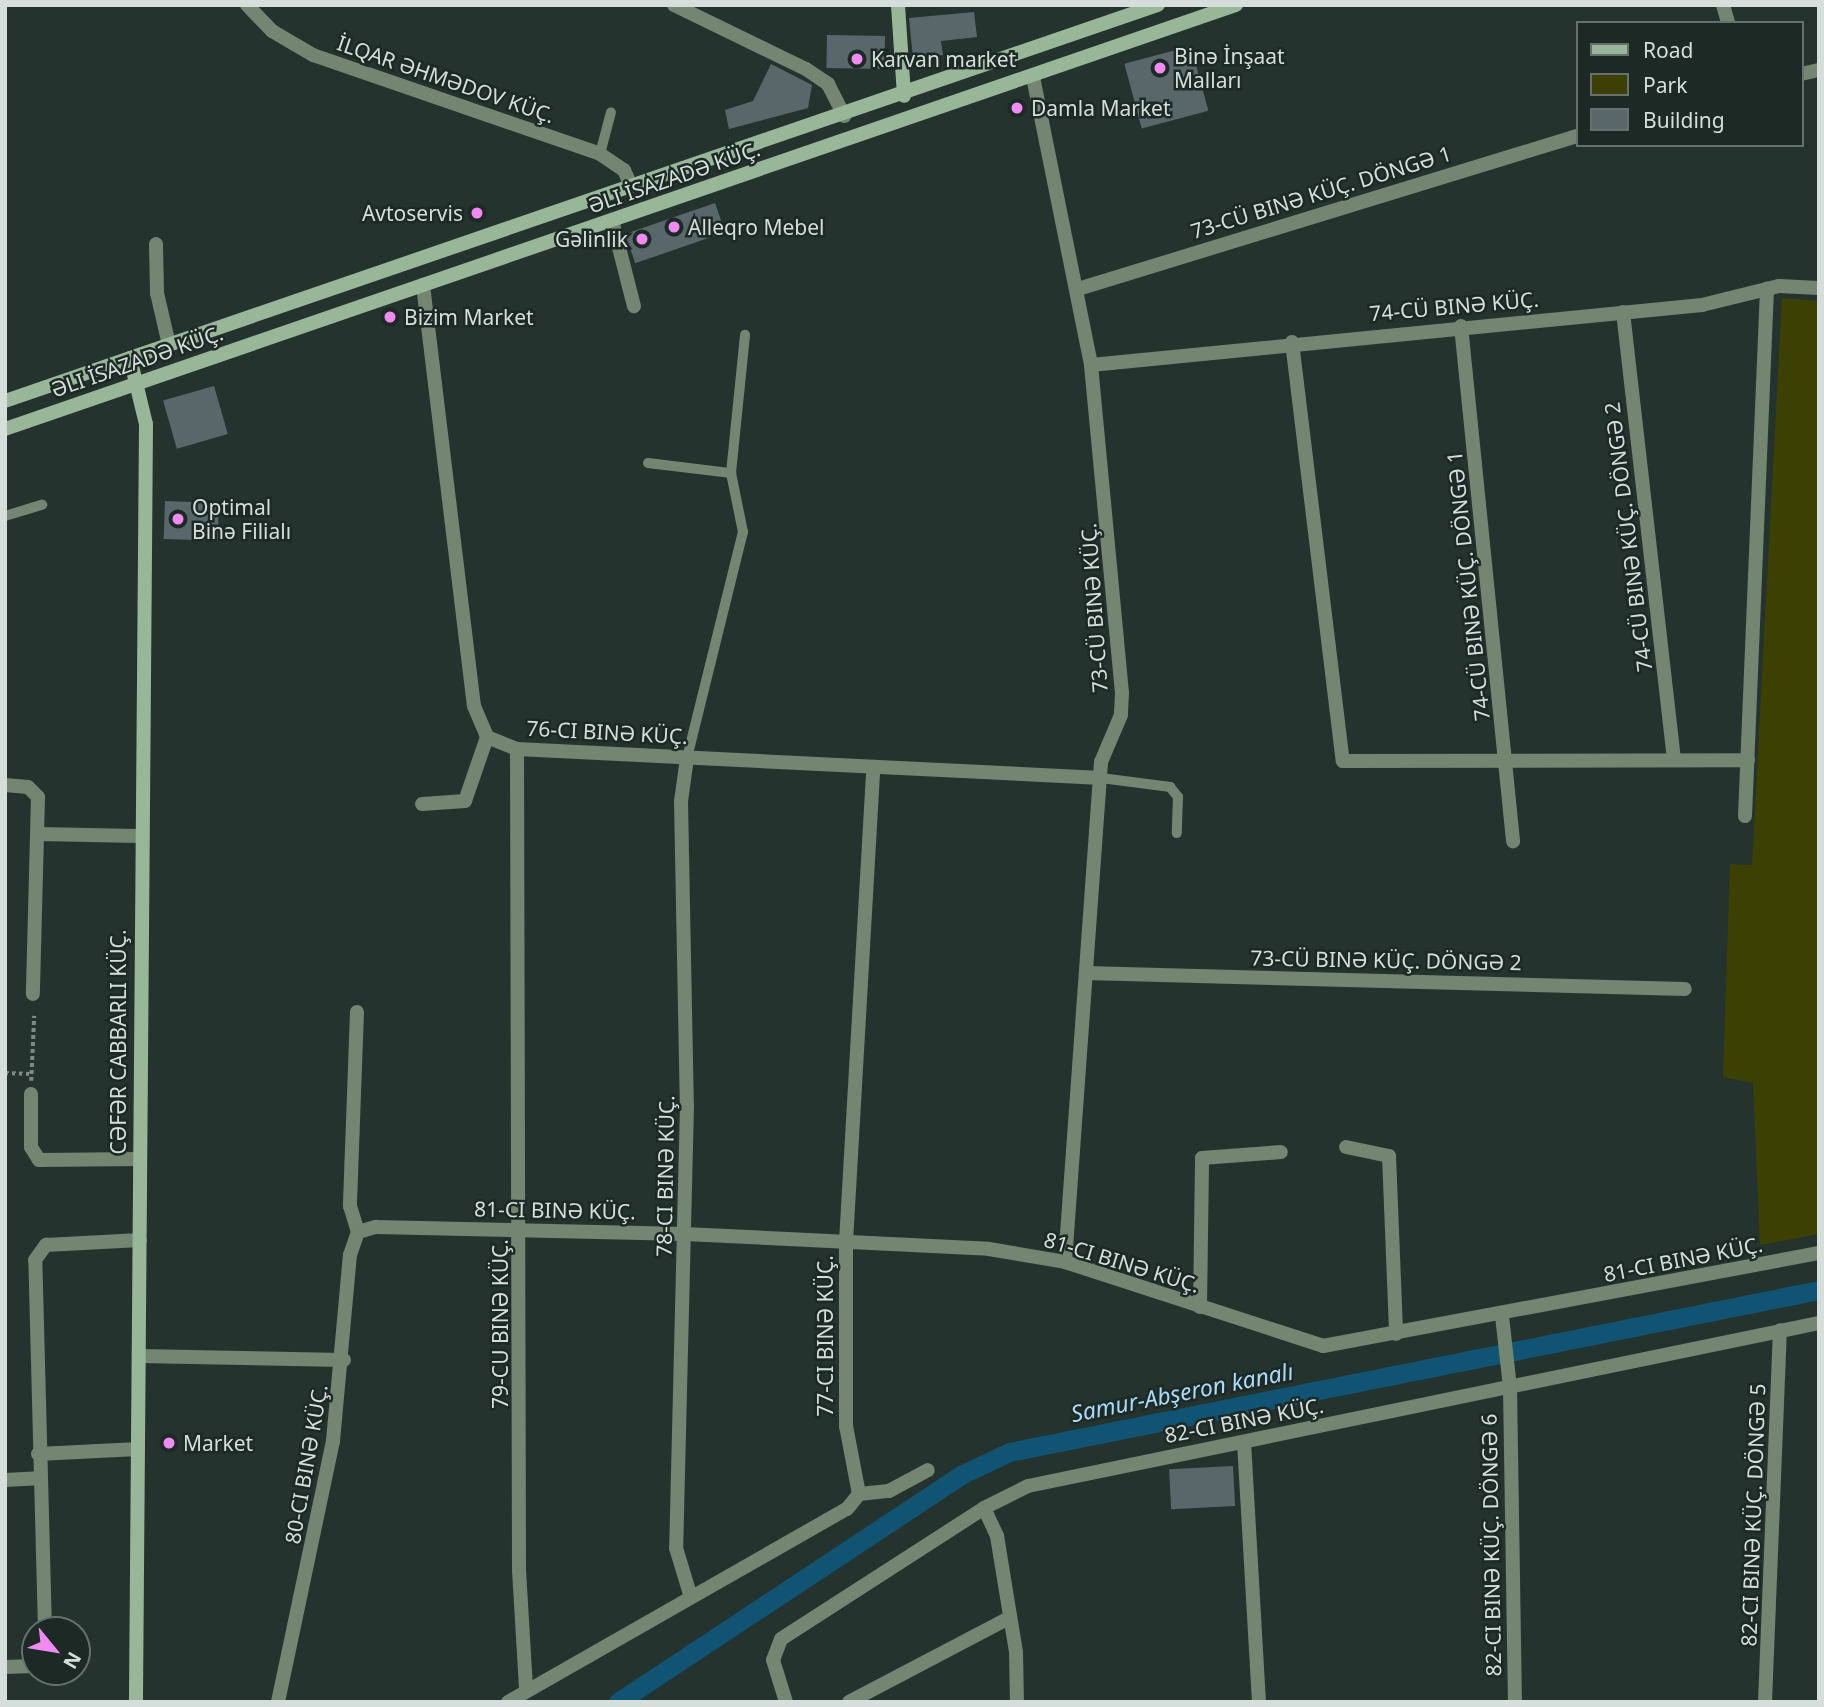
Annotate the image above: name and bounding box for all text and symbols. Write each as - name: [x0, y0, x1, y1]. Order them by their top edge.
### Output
- legend: [1576, 21, 1803, 147]
- street label: İLQAR ƏHMƏDOV KÜÇ.: [334, 30, 558, 128]
- text: Road: [1643, 36, 1693, 64]
- place label: Binə İnşaat Malları: [1174, 43, 1285, 93]
- place label: Karvan market: [871, 46, 1016, 72]
- marker: Karvan market: [849, 51, 865, 67]
- marker: Binə İnşaat Malları: [1152, 60, 1168, 76]
- text: Park: [1643, 71, 1687, 99]
- place label: Damla Market: [1031, 95, 1171, 121]
- marker: Damla Market: [1009, 100, 1025, 116]
- text: Building: [1643, 106, 1725, 134]
- street label: ƏLI İSAZADƏ KÜÇ.: [585, 136, 763, 218]
- street label: 73-CÜ BINƏ KÜÇ. DÖNGƏ 1: [1188, 140, 1454, 244]
- place label: Avtoservis: [362, 200, 463, 226]
- marker: Avtoservis: [469, 205, 485, 221]
- place label: Alleqro Mebel: [688, 214, 824, 240]
- marker: Alleqro Mebel: [666, 219, 682, 235]
- place label: Gəlinlik: [555, 226, 628, 252]
- marker: Gəlinlik: [634, 231, 650, 247]
- street label: 74-CÜ BINƏ KÜÇ.: [1368, 286, 1540, 326]
- place label: Bizim Market: [404, 304, 534, 330]
- marker: Bizim Market: [382, 309, 398, 325]
- street label: ƏLI İSAZADƏ KÜÇ.: [48, 320, 226, 402]
- street label: 74-CÜ BINƏ KÜÇ. DÖNGƏ 2: [1599, 401, 1657, 673]
- street label: 74-CÜ BINƏ KÜÇ. DÖNGƏ 1: [1441, 450, 1495, 722]
- place label: Optimal Binə Filialı: [192, 494, 291, 544]
- marker: Optimal Binə Filialı: [170, 511, 186, 527]
- street label: 73-CÜ BINƏ KÜÇ.: [1076, 522, 1112, 694]
- street label: 76-CI BINƏ KÜÇ.: [526, 715, 688, 749]
- street label: CƏFƏR CABBARLI KÜÇ.: [105, 929, 131, 1155]
- street label: 73-CÜ BINƏ KÜÇ. DÖNGƏ 2: [1250, 945, 1522, 975]
- street label: 78-CI BINƏ KÜÇ.: [651, 1095, 679, 1257]
- street label: 81-CI BINƏ KÜÇ.: [474, 1196, 636, 1224]
- street label: 81-CI BINƏ KÜÇ.: [1041, 1226, 1203, 1298]
- street label: 81-CI BINƏ KÜÇ.: [1601, 1231, 1765, 1287]
- street label: 79-CU BINƏ KÜÇ.: [487, 1239, 513, 1409]
- street label: 77-CI BINƏ KÜÇ.: [812, 1255, 838, 1417]
- water label: Samur-Abşeron kanalı: [1069, 1357, 1295, 1427]
- street label: 80-CI BINƏ KÜÇ.: [280, 1382, 332, 1546]
- street label: 82-CI BINƏ KÜÇ. DÖNGƏ 5: [1736, 1383, 1770, 1647]
- street label: 82-CI BINƏ KÜÇ.: [1162, 1392, 1326, 1448]
- street label: 82-CI BINƏ KÜÇ. DÖNGƏ 6: [1476, 1413, 1506, 1677]
- place label: Market: [183, 1430, 253, 1456]
- marker: Market: [161, 1435, 177, 1451]
- north arrow: [21, 1616, 91, 1686]
- text: N: [57, 1647, 88, 1674]

